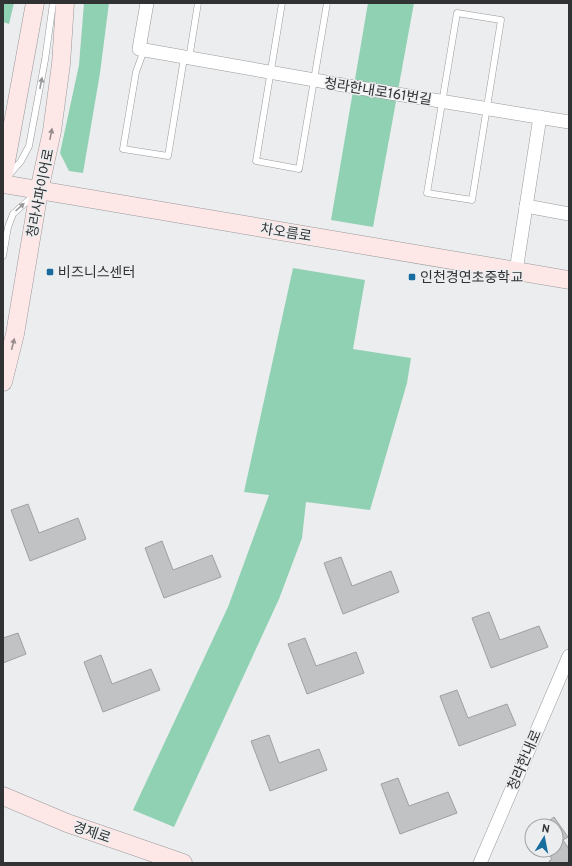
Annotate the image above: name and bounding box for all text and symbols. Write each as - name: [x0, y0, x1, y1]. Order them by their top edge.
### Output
- street label: 청라한내로161번길: [323, 76, 433, 109]
- one-way arrow: [38, 77, 44, 89]
- one-way arrow: [48, 127, 54, 140]
- street label: 청라사파이어로: [25, 147, 58, 239]
- one-way arrow: [15, 203, 26, 212]
- street label: 차오름로: [259, 221, 313, 246]
- place label: 비즈니스센터: [58, 265, 135, 282]
- marker: 비즈니스센터: [45, 267, 55, 277]
- place label: 인천경연초중학교: [420, 269, 523, 287]
- marker: 인천경연초중학교: [407, 272, 417, 282]
- one-way arrow: [10, 338, 16, 350]
- street label: 청라한내로: [505, 728, 546, 794]
- north arrow: [524, 818, 564, 858]
- street label: 경제로: [70, 819, 113, 848]
- text: N: [540, 822, 551, 837]

